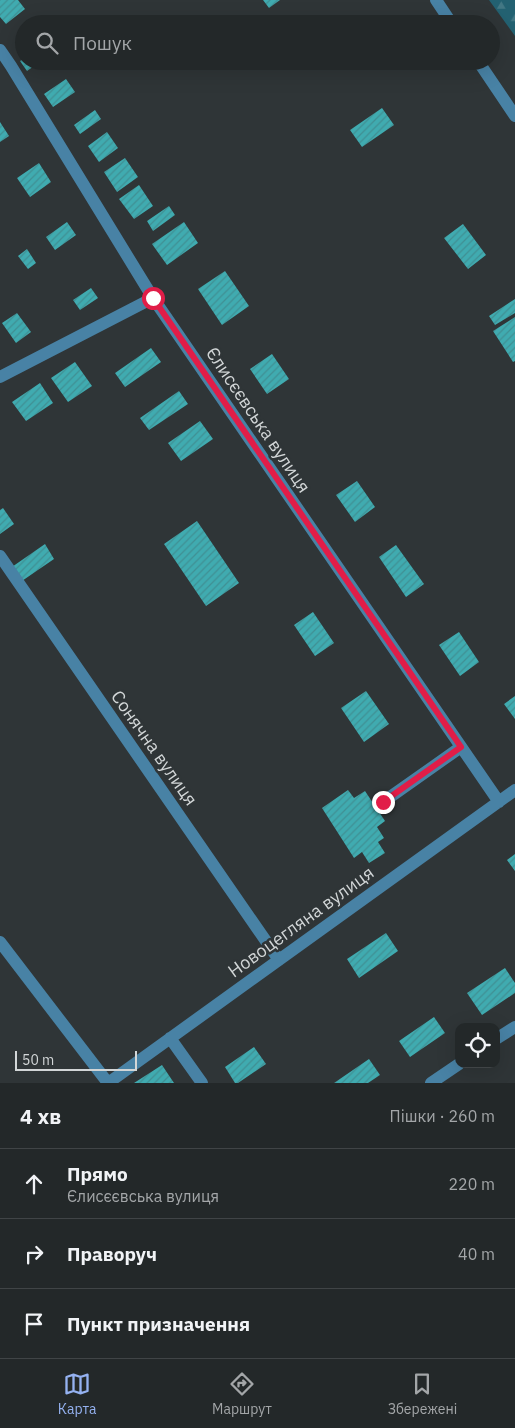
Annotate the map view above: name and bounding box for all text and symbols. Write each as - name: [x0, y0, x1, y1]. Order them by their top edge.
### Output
- search box: [15, 15, 500, 70]
- icon: search: [33, 29, 61, 57]
- text: Пошук: [73, 31, 132, 55]
- route start: [142, 287, 165, 310]
- street label: Єлисєєвська вулиця: [201, 342, 316, 497]
- street label: Сонячна вулиця: [106, 686, 203, 810]
- route end: [372, 791, 395, 814]
- street label: Новоцегляна вулиця: [223, 861, 378, 982]
- map controls: [455, 1023, 500, 1068]
- button: locate: [455, 1023, 500, 1068]
- scale bar: [15, 1048, 138, 1071]
- text: 50 m: [22, 1051, 54, 1069]
- text: 4 хв: [20, 1102, 61, 1130]
- text: Пішки · 260 m: [390, 1106, 495, 1126]
- text: Прямо: [67, 1162, 128, 1186]
- icon: ahead: [20, 1170, 48, 1198]
- text: 220 m: [448, 1174, 495, 1194]
- text: Єлисєєвська вулиця: [67, 1186, 219, 1206]
- icon: right: [20, 1240, 48, 1268]
- text: Праворуч: [67, 1242, 157, 1266]
- text: 40 m: [458, 1244, 495, 1264]
- icon: arrive: [20, 1310, 48, 1338]
- text: Пункт призначення: [67, 1312, 250, 1336]
- tab: Карта: [58, 1370, 96, 1418]
- tab: Маршрут: [212, 1370, 272, 1418]
- tab: Збережені: [388, 1370, 457, 1418]

